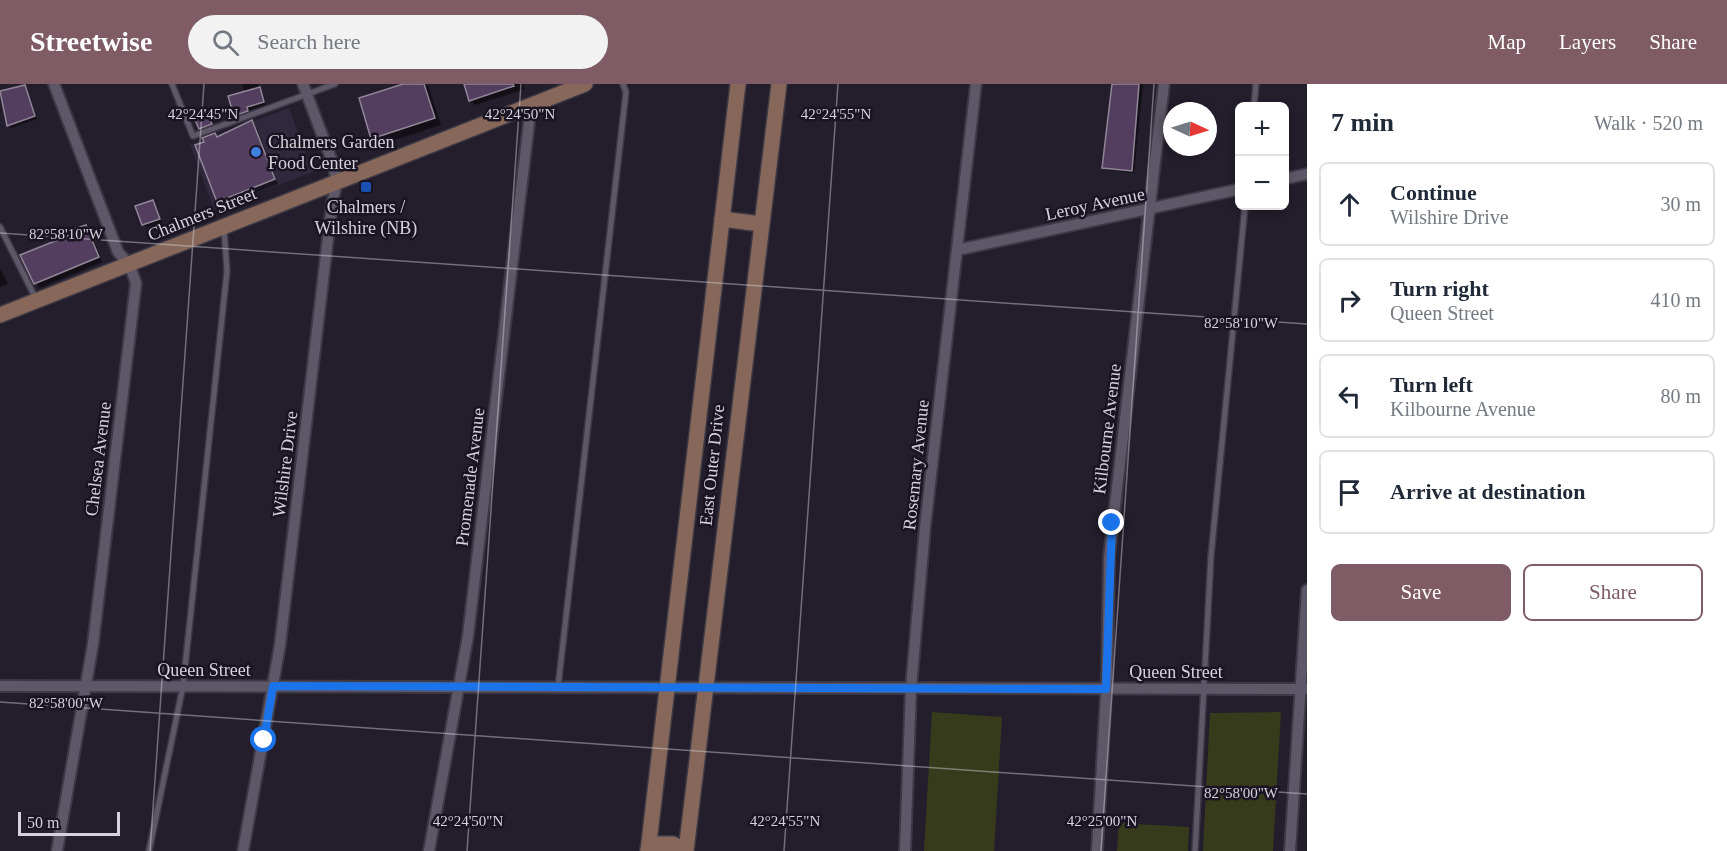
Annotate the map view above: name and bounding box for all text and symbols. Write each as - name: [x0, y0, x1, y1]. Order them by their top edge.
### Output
- search box: [188, 15, 608, 69]
- text: Streetwise: [30, 26, 152, 57]
- icon: search: [209, 26, 242, 59]
- text: Search here: [257, 29, 361, 54]
- text: Map: [1488, 30, 1526, 54]
- text: Layers: [1559, 30, 1616, 54]
- text: Share: [1649, 30, 1697, 54]
- north arrow: [1163, 102, 1217, 156]
- map controls: [1235, 102, 1289, 210]
- button: +: [1235, 102, 1289, 156]
- text: 42°24'45"N: [168, 106, 238, 122]
- text: 42°24'50"N: [485, 106, 555, 122]
- text: 42°24'55"N: [801, 106, 871, 122]
- text: 7 min: [1331, 108, 1394, 137]
- text: Walk · 520 m: [1594, 112, 1703, 134]
- place label: Chalmers Garden Food Center: [268, 132, 394, 173]
- marker: Chalmers Garden Food Center: [249, 145, 263, 159]
- button: −: [1235, 156, 1289, 210]
- marker: Chalmers / Wilshire (NB): [359, 180, 373, 194]
- text: Continue: [1390, 180, 1477, 205]
- street label: Chalmers Street: [145, 183, 259, 245]
- street label: Leroy Avenue: [1043, 184, 1147, 224]
- icon: ahead: [1333, 188, 1366, 221]
- text: 30 m: [1660, 193, 1701, 215]
- place label: Chalmers / Wilshire (NB): [315, 197, 417, 239]
- text: Wilshire Drive: [1390, 206, 1509, 228]
- text: 82°58'10"W: [29, 226, 104, 242]
- text: Turn right: [1390, 276, 1489, 301]
- icon: right: [1333, 284, 1366, 317]
- text: 410 m: [1650, 289, 1701, 311]
- text: Queen Street: [1390, 302, 1494, 324]
- text: 82°58'10"W: [1204, 315, 1279, 331]
- street label: Kilbourne Avenue: [1089, 363, 1125, 495]
- text: Turn left: [1390, 372, 1473, 397]
- icon: left: [1333, 380, 1366, 413]
- text: 80 m: [1660, 385, 1701, 407]
- text: Kilbourne Avenue: [1390, 398, 1536, 420]
- street label: Rosemary Avenue: [899, 399, 933, 531]
- street label: Chelsea Avenue: [81, 401, 115, 517]
- street label: East Outer Drive: [696, 403, 728, 527]
- street label: Promenade Avenue: [452, 407, 488, 547]
- street label: Wilshire Drive: [269, 410, 301, 518]
- icon: arrive: [1333, 476, 1366, 509]
- text: Arrive at destination: [1390, 479, 1586, 504]
- route end: [1098, 509, 1124, 535]
- button: Save: [1331, 564, 1511, 621]
- button: Share: [1523, 564, 1703, 621]
- street label: Queen Street: [157, 660, 251, 680]
- street label: Queen Street: [1129, 662, 1223, 682]
- text: 82°58'00"W: [29, 695, 104, 711]
- route start: [250, 726, 276, 752]
- text: 82°58'00"W: [1204, 785, 1279, 801]
- scale bar: [18, 809, 120, 836]
- text: 42°24'50"N: [433, 813, 503, 829]
- text: 42°24'55"N: [750, 813, 820, 829]
- text: 42°25'00"N: [1067, 813, 1137, 829]
- text: 50 m: [27, 814, 59, 831]

